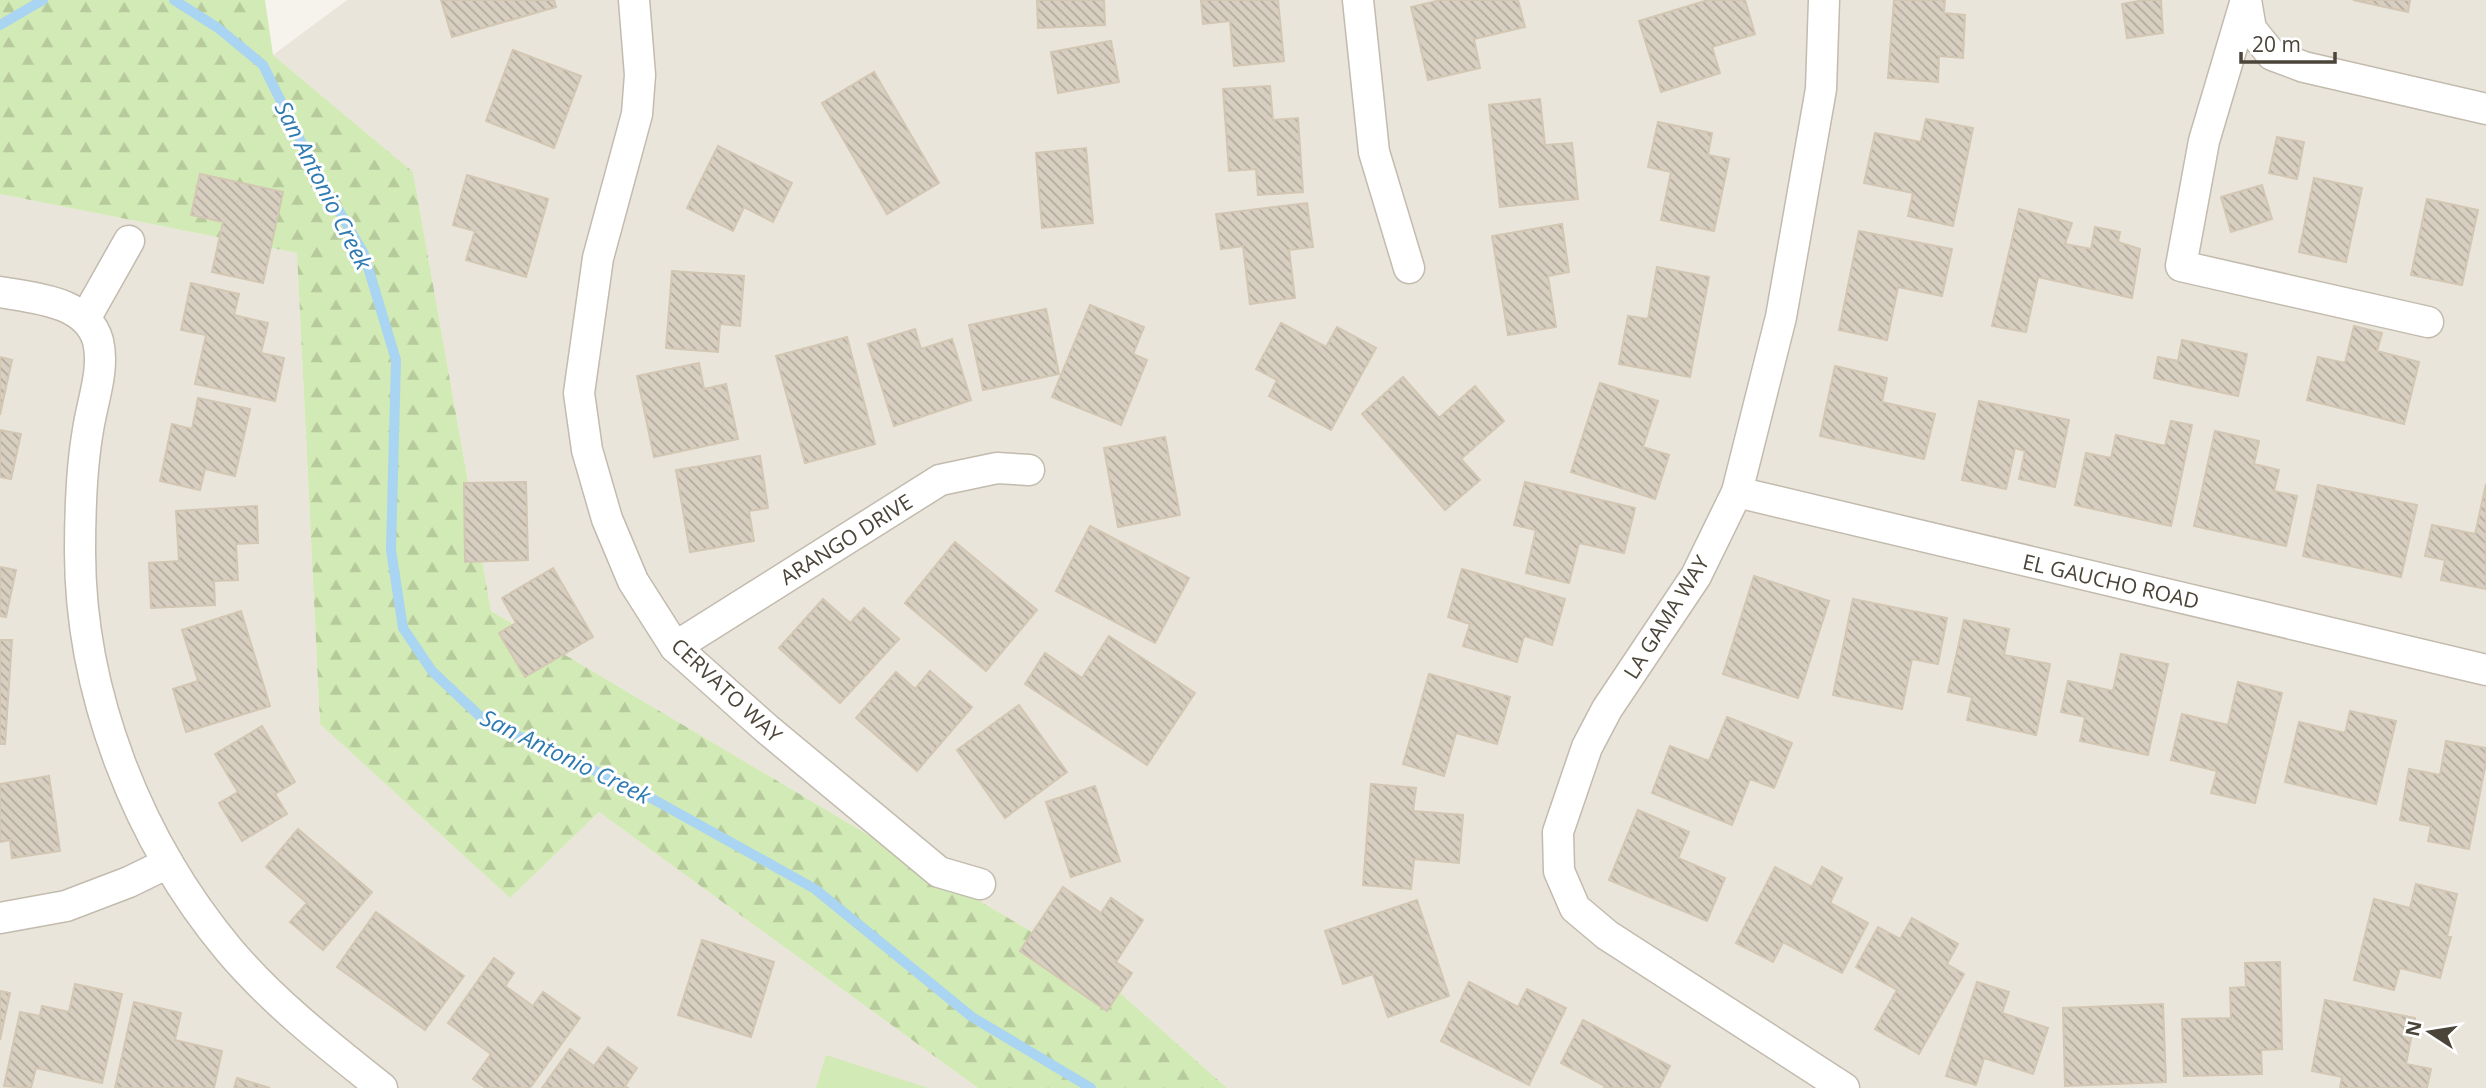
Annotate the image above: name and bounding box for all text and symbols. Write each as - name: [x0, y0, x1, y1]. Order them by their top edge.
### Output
- scale bar: [2241, 21, 2336, 65]
- text: 20 m: [2252, 30, 2301, 58]
- water label: San Antonio Creek: [268, 95, 381, 275]
- street label: ARANGO DRIVE: [775, 487, 917, 591]
- street label: EL GAUCHO ROAD: [2020, 547, 2202, 615]
- street label: LA GAMA WAY: [1617, 550, 1715, 684]
- street label: CERVATO WAY: [666, 632, 788, 749]
- water label: San Antonio Creek: [476, 701, 657, 811]
- north arrow: [2395, 997, 2465, 1067]
- text: N: [2399, 1018, 2428, 1039]

